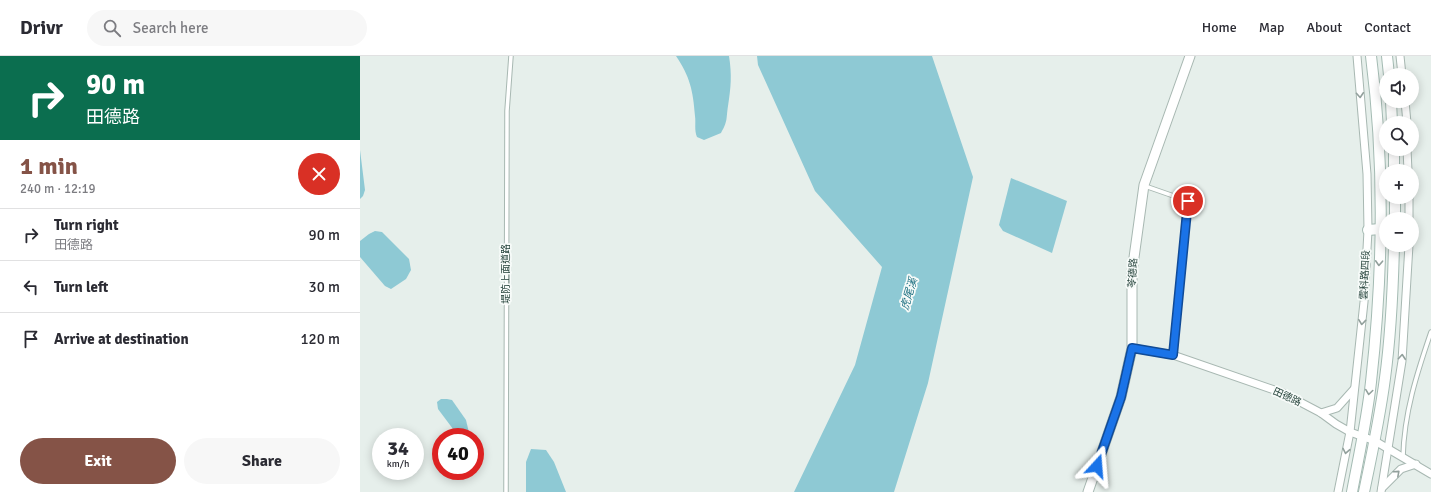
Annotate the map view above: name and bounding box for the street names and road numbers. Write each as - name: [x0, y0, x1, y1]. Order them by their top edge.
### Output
- street label: 堤防上面道路: [500, 244, 512, 304]
- street label: 雲科路四段: [1358, 250, 1372, 300]
- street label: 苓德路: [1126, 258, 1140, 288]
- street label: 田德路: [1271, 385, 1303, 409]

